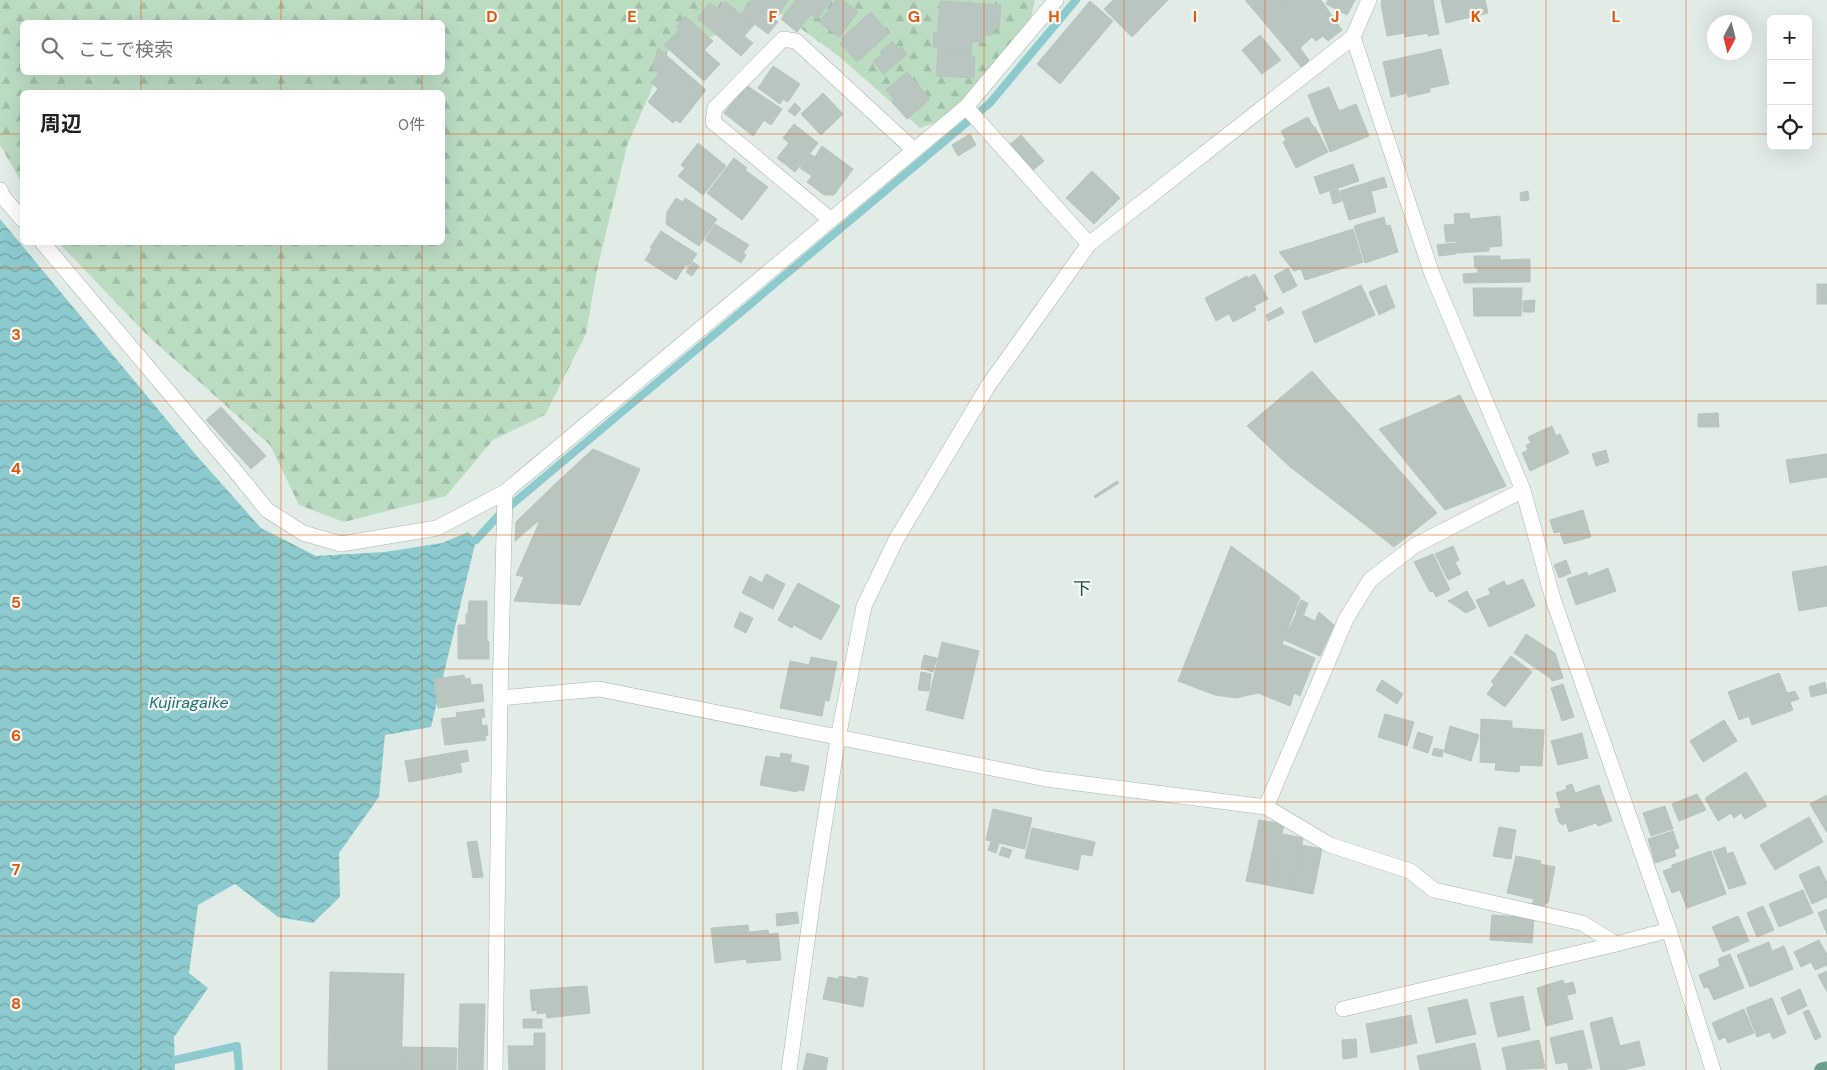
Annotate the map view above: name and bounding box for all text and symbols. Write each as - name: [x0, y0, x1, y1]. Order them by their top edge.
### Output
- text: D: [486, 6, 498, 27]
- text: E: [627, 6, 637, 27]
- text: F: [769, 6, 778, 27]
- text: G: [908, 6, 920, 27]
- text: H: [1048, 6, 1060, 27]
- text: I: [1193, 6, 1197, 27]
- text: J: [1331, 6, 1339, 27]
- text: K: [1471, 6, 1482, 27]
- text: L: [1612, 6, 1621, 27]
- north arrow: [1707, 15, 1752, 60]
- map controls: [1767, 15, 1812, 150]
- button: +: [1767, 15, 1812, 60]
- search box: [20, 20, 445, 75]
- icon: search: [38, 34, 66, 62]
- text: ここで検索: [78, 37, 173, 62]
- button: −: [1767, 60, 1812, 105]
- button: locate: [1767, 105, 1812, 150]
- text: 周辺: [40, 110, 82, 138]
- text: 0件: [398, 114, 425, 135]
- text: 3: [11, 324, 21, 345]
- text: 4: [11, 458, 21, 479]
- district label: 下: [1073, 577, 1091, 601]
- text: 5: [11, 592, 21, 613]
- water label: Kujiragaike: [149, 692, 229, 713]
- text: 6: [11, 725, 21, 746]
- text: 7: [12, 859, 21, 880]
- text: 8: [11, 993, 21, 1014]

